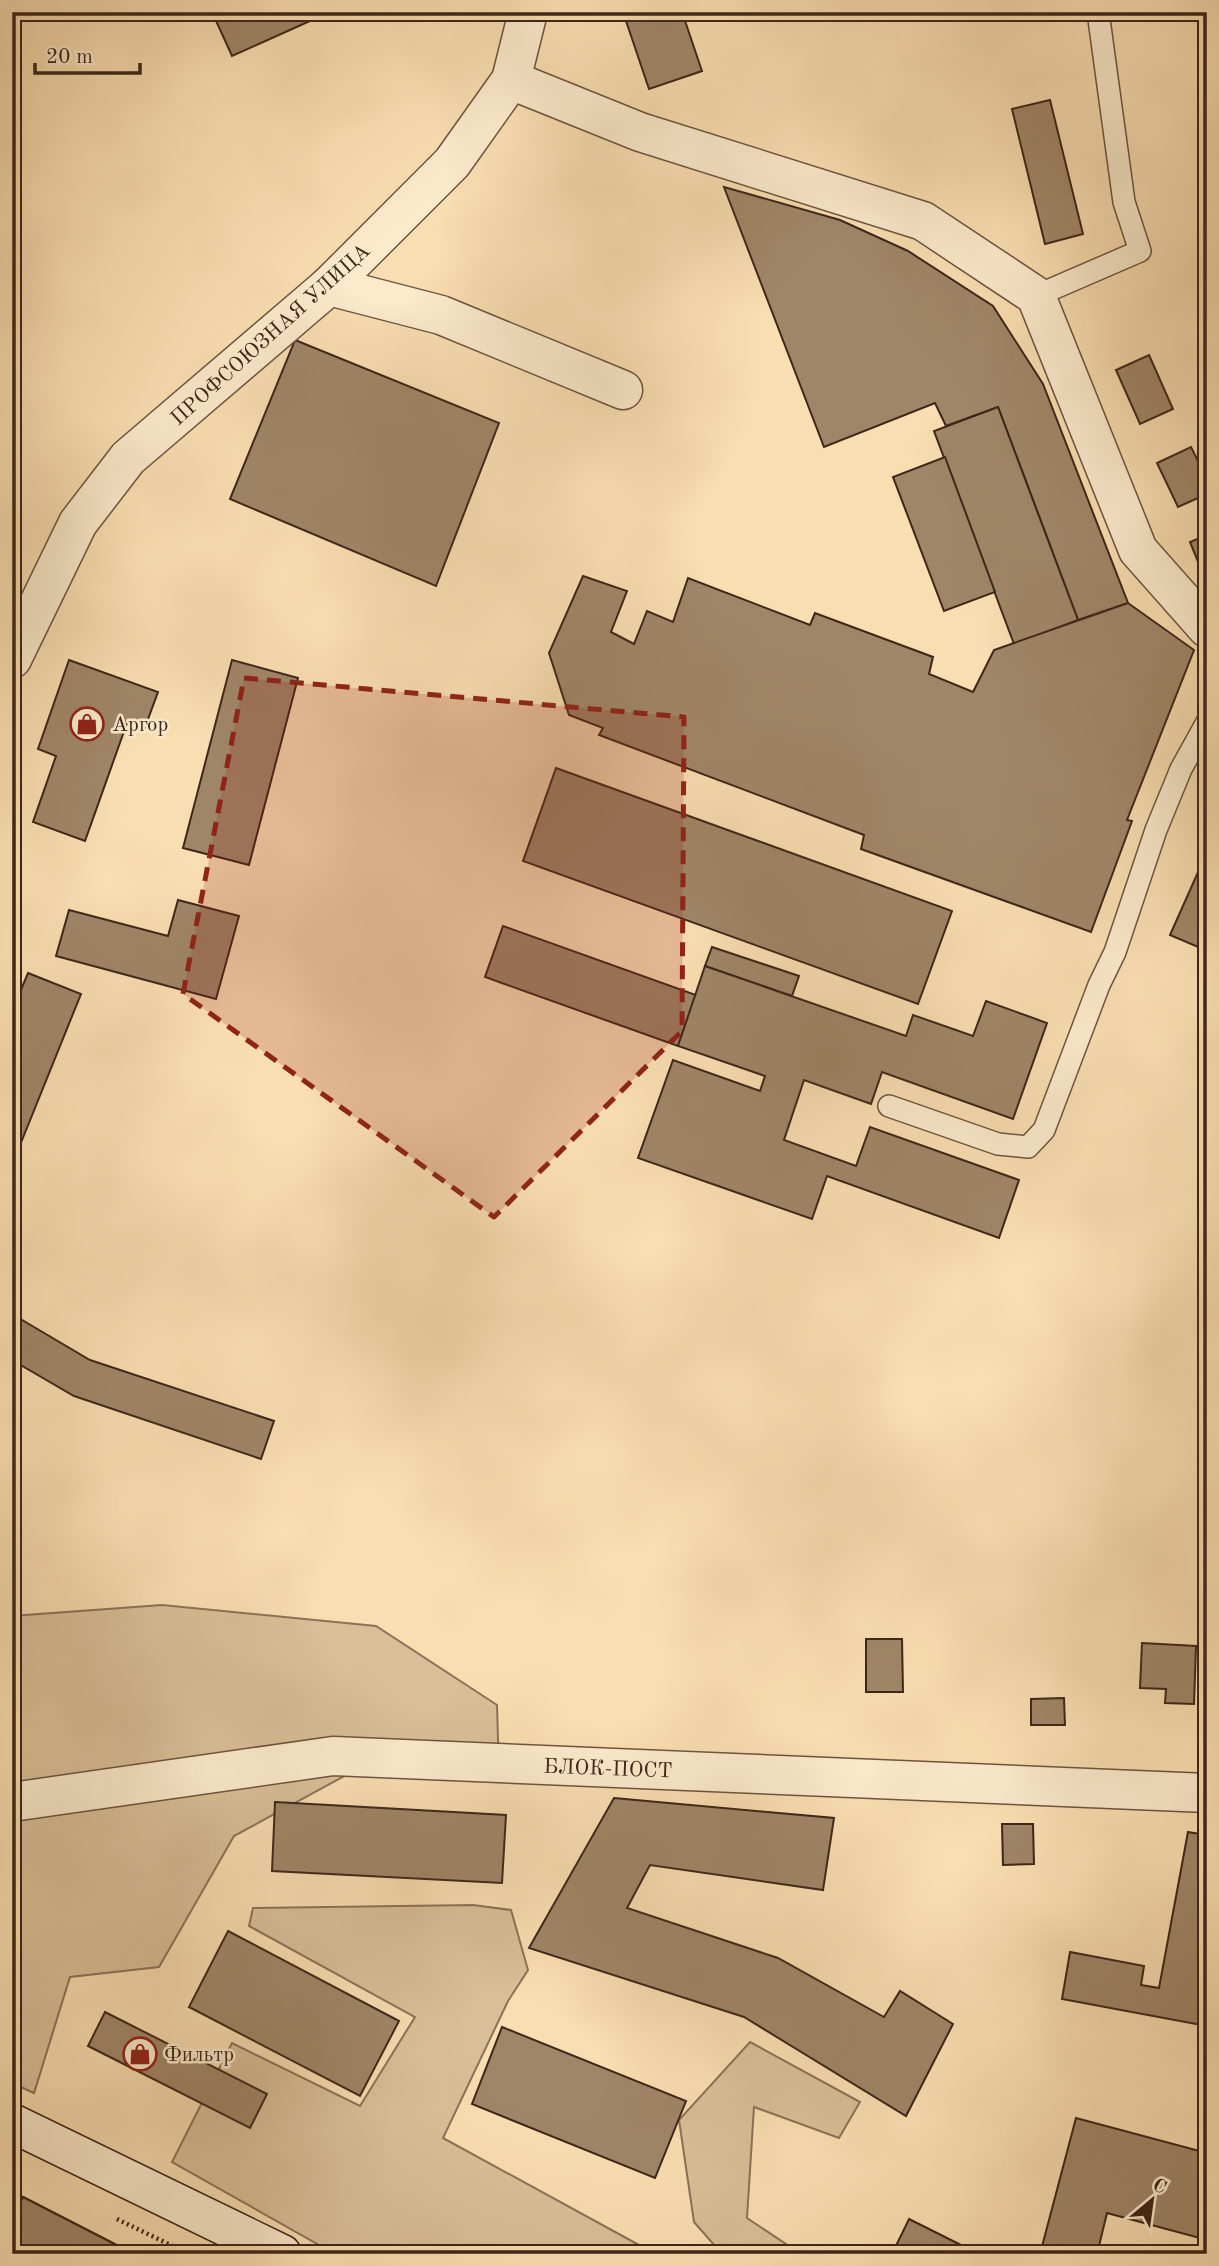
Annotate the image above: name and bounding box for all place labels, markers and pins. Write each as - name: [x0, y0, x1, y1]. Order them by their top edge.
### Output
- shop icon: Аргор: [68, 705, 106, 743]
- place label: Аргор: [112, 715, 168, 736]
- shop icon: Фильтр: [121, 2035, 159, 2073]
- place label: Фильтр: [164, 2045, 234, 2066]

